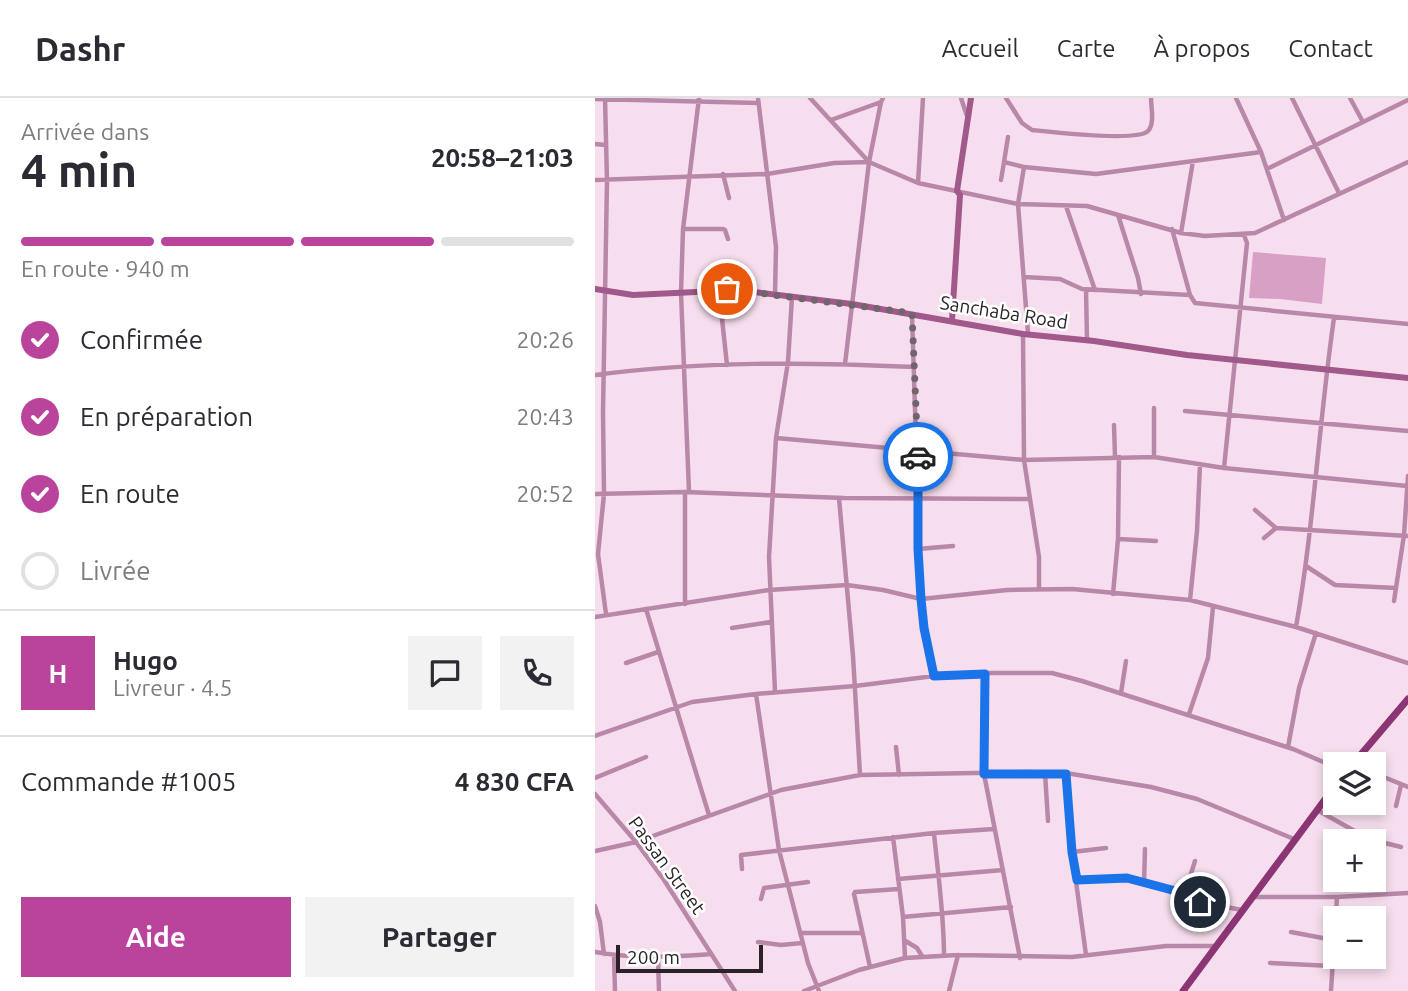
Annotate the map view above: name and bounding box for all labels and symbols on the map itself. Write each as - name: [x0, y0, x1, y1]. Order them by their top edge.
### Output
- pin: [697, 259, 757, 319]
- street label: Sanchaba Road: [939, 291, 1069, 333]
- courier: [883, 422, 953, 492]
- street label: Passan Street: [624, 812, 710, 919]
- pin: [1170, 872, 1230, 932]
- scale bar: [616, 942, 763, 974]

